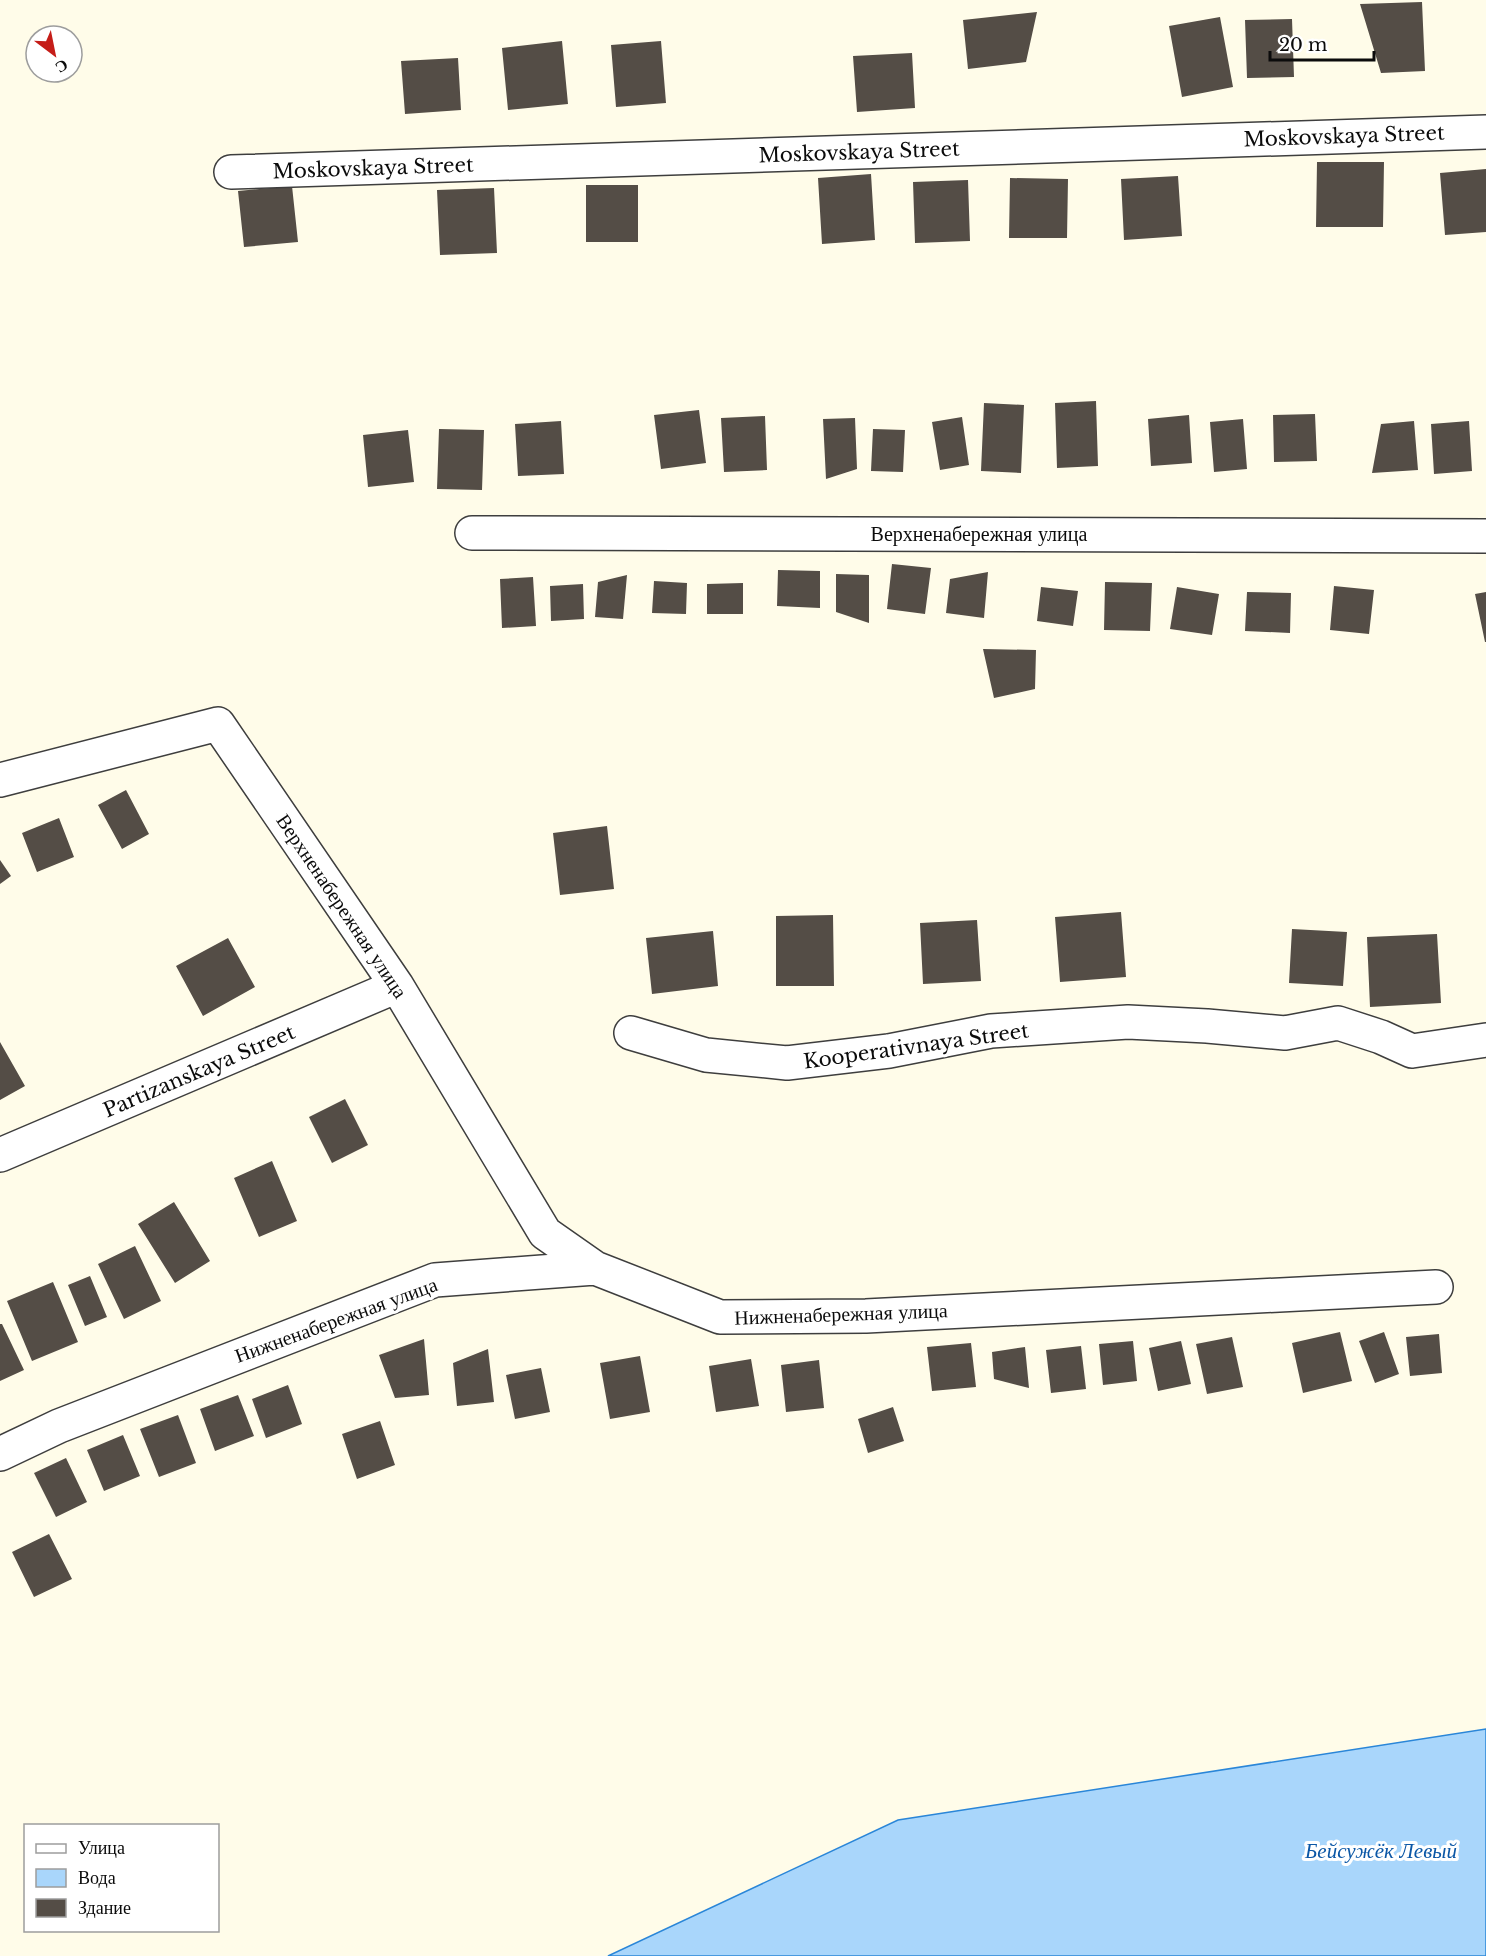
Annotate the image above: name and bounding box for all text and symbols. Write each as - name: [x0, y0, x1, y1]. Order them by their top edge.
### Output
- north arrow: [24, 24, 84, 84]
- scale bar: [1270, 24, 1374, 62]
- text: 20 m: [1279, 34, 1327, 56]
- text: С: [52, 55, 72, 78]
- street label: Moskovskaya Street: [1243, 120, 1445, 152]
- street label: Moskovskaya Street: [758, 136, 960, 168]
- street label: Moskovskaya Street: [272, 152, 474, 184]
- street label: Верхненабережная улица: [871, 522, 1088, 546]
- street label: Верхненабережная улица: [271, 809, 413, 1003]
- street label: Kooperativnaya Street: [802, 1018, 1031, 1074]
- street label: Partizanskaya Street: [100, 1020, 299, 1122]
- street label: Нижненабережная улица: [232, 1272, 441, 1368]
- street label: Нижненабережная улица: [734, 1298, 948, 1330]
- legend: [24, 1824, 219, 1932]
- text: Улица: [78, 1837, 125, 1859]
- water label: Бейсужёк Левый: [1304, 1838, 1458, 1864]
- text: Вода: [78, 1867, 116, 1889]
- text: Здание: [78, 1897, 131, 1919]

